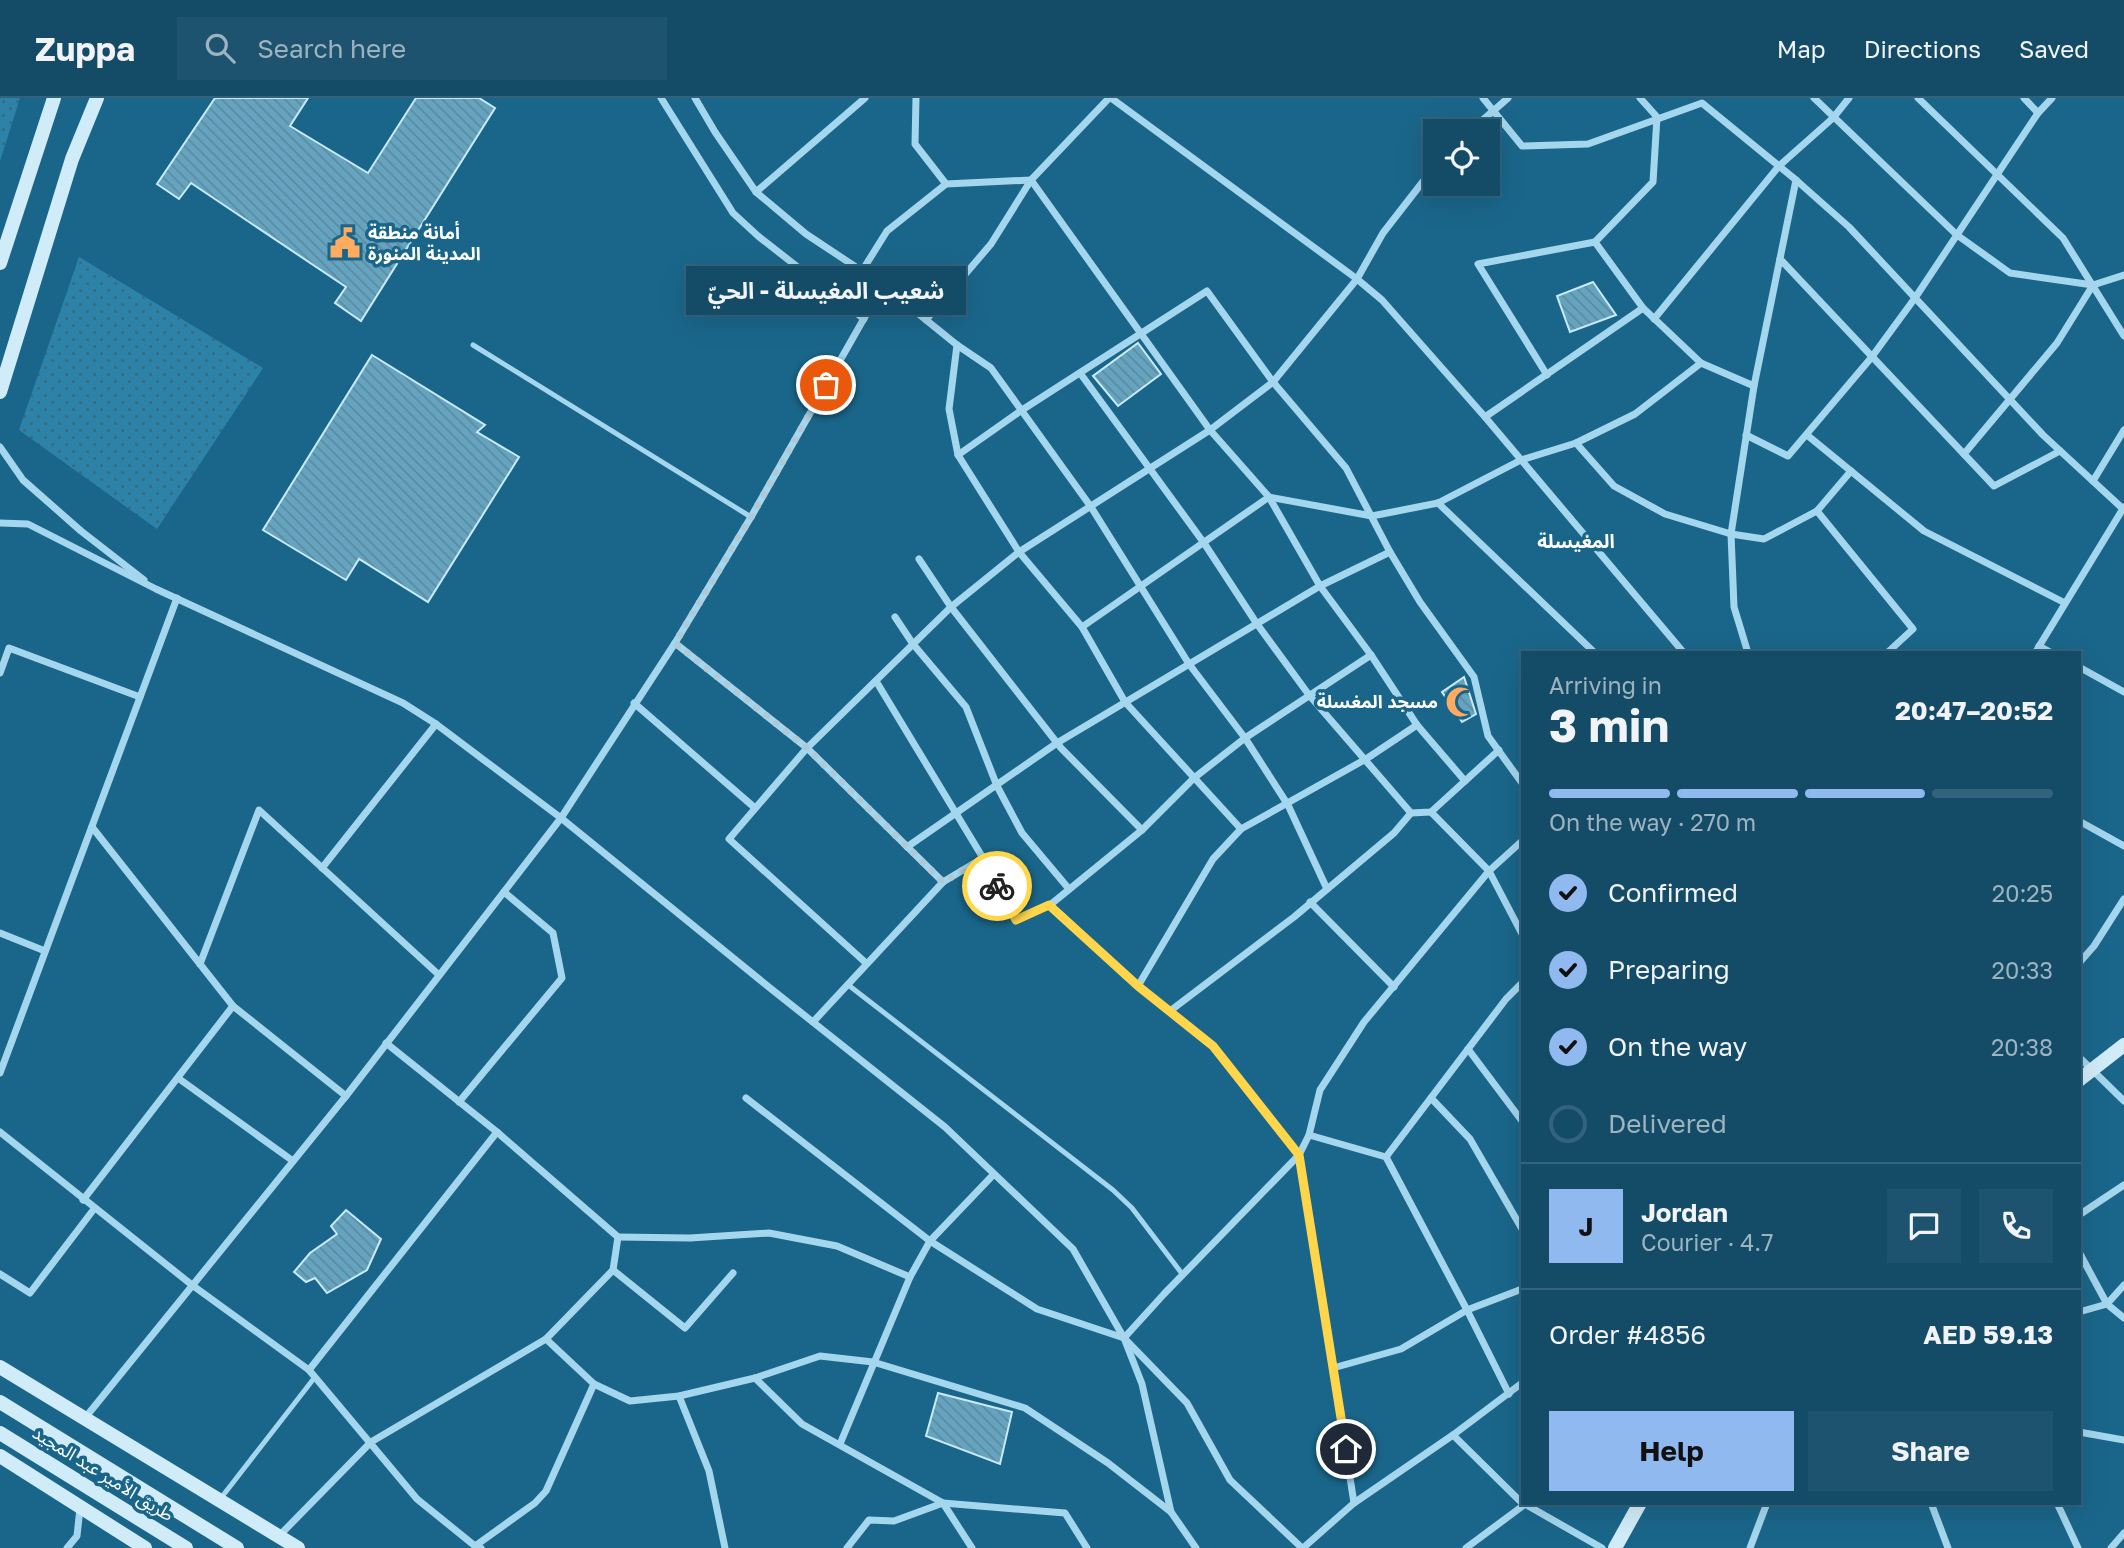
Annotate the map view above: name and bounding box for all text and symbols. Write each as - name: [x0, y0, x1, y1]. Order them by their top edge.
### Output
- search box: [177, 17, 667, 80]
- text: Zuppa: [35, 29, 135, 68]
- icon: search: [201, 29, 239, 67]
- text: Search here: [257, 33, 406, 64]
- text: Map: [1777, 34, 1826, 63]
- text: Directions: [1864, 34, 1981, 63]
- text: Saved: [2019, 34, 2089, 63]
- map controls: [1423, 119, 1500, 196]
- button: locate: [1423, 119, 1500, 196]
- place label: أمانة منطقة المدينة المنورة: [368, 220, 481, 265]
- public building icon: أمانة منطقة المدينة المنورة: [328, 226, 362, 260]
- callout: شعيب المغيسلة - الحيّ: [686, 266, 966, 315]
- text: شعيب المغيسلة - الحيّ: [708, 276, 944, 304]
- pin: [796, 355, 856, 415]
- icon: bag: [807, 366, 845, 404]
- district label: المغيسلة: [1537, 529, 1615, 552]
- text: Arriving in: [1549, 671, 1662, 699]
- mosque icon: مسجد المغسلة: [1444, 685, 1478, 719]
- place label: مسجد المغسلة: [1317, 690, 1438, 712]
- text: 20:47–20:52: [1895, 695, 2053, 726]
- text: 3 min: [1549, 697, 1669, 752]
- text: On the way · 270 m: [1549, 808, 1756, 836]
- courier: [962, 851, 1032, 921]
- icon: bike: [978, 867, 1016, 905]
- icon: check: [1549, 874, 1587, 912]
- text: Confirmed: [1608, 877, 1738, 908]
- text: 20:25: [1992, 879, 2053, 907]
- icon: check: [1549, 951, 1587, 989]
- text: Preparing: [1608, 954, 1730, 985]
- text: 20:33: [1992, 956, 2053, 984]
- icon: check: [1549, 1028, 1587, 1066]
- text: On the way: [1608, 1031, 1747, 1062]
- text: 20:38: [1991, 1033, 2053, 1061]
- text: Delivered: [1608, 1108, 1727, 1139]
- button: chat: [1887, 1189, 1961, 1263]
- button: phone: [1979, 1189, 2053, 1263]
- text: Jordan: [1641, 1197, 1728, 1228]
- text: J: [1579, 1211, 1593, 1242]
- text: Courier · 4.7: [1641, 1228, 1773, 1256]
- text: Order #4856: [1549, 1319, 1706, 1350]
- text: AED 59.13: [1923, 1319, 2053, 1350]
- button: Help: [1549, 1411, 1794, 1491]
- button: Share: [1808, 1411, 2053, 1491]
- pin: [1316, 1419, 1376, 1479]
- street label: طريق الأمير عبد المجيد: [28, 1421, 178, 1526]
- icon: home: [1327, 1430, 1365, 1468]

